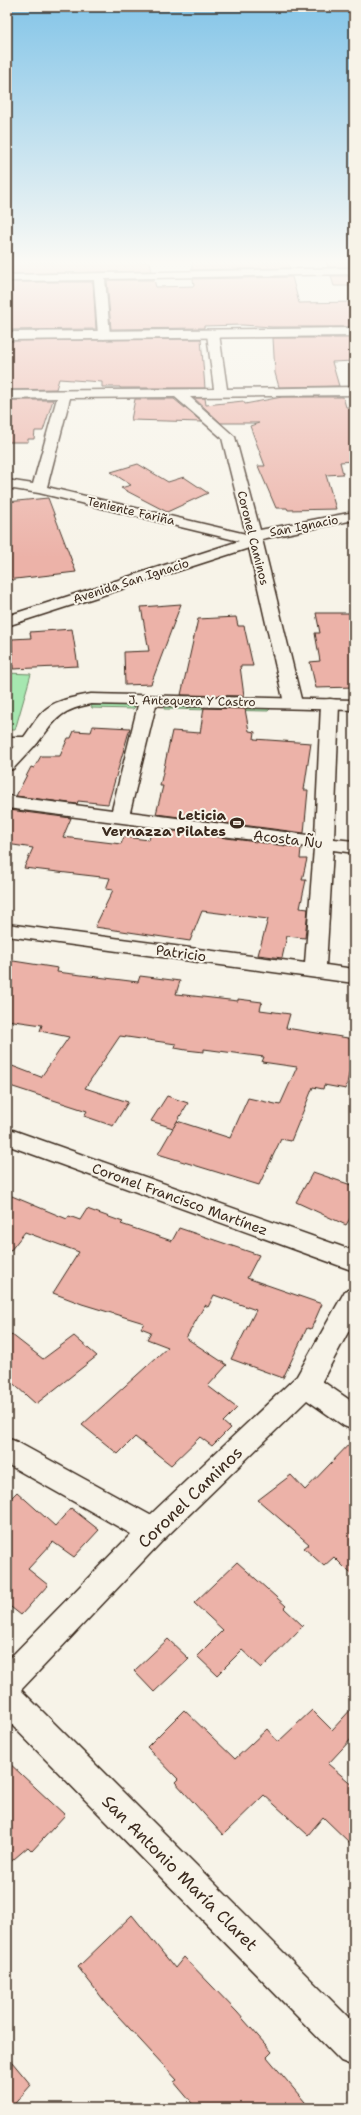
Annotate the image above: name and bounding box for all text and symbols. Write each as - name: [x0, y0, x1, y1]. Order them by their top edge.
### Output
- street label: Coronel Caminos: [234, 489, 272, 587]
- street label: Teniente Fariña: [86, 493, 177, 529]
- street label: San Ignacio: [268, 511, 340, 541]
- street label: Avenida San Ignacio: [71, 555, 191, 607]
- street label: J. Antequera Y Castro: [128, 692, 256, 710]
- place label: Leticia Vernazza Pilates: [102, 806, 226, 840]
- sports icon: Leticia Vernazza Pilates: [229, 815, 245, 831]
- street label: Acosta Ñu: [252, 825, 324, 852]
- street label: Patricio: [155, 941, 207, 965]
- street label: Coronel Francisco Martínez: [90, 1159, 270, 1239]
- street label: Coronel Caminos: [133, 1441, 247, 1553]
- street label: San Antonio María Claret: [98, 1791, 262, 1955]

